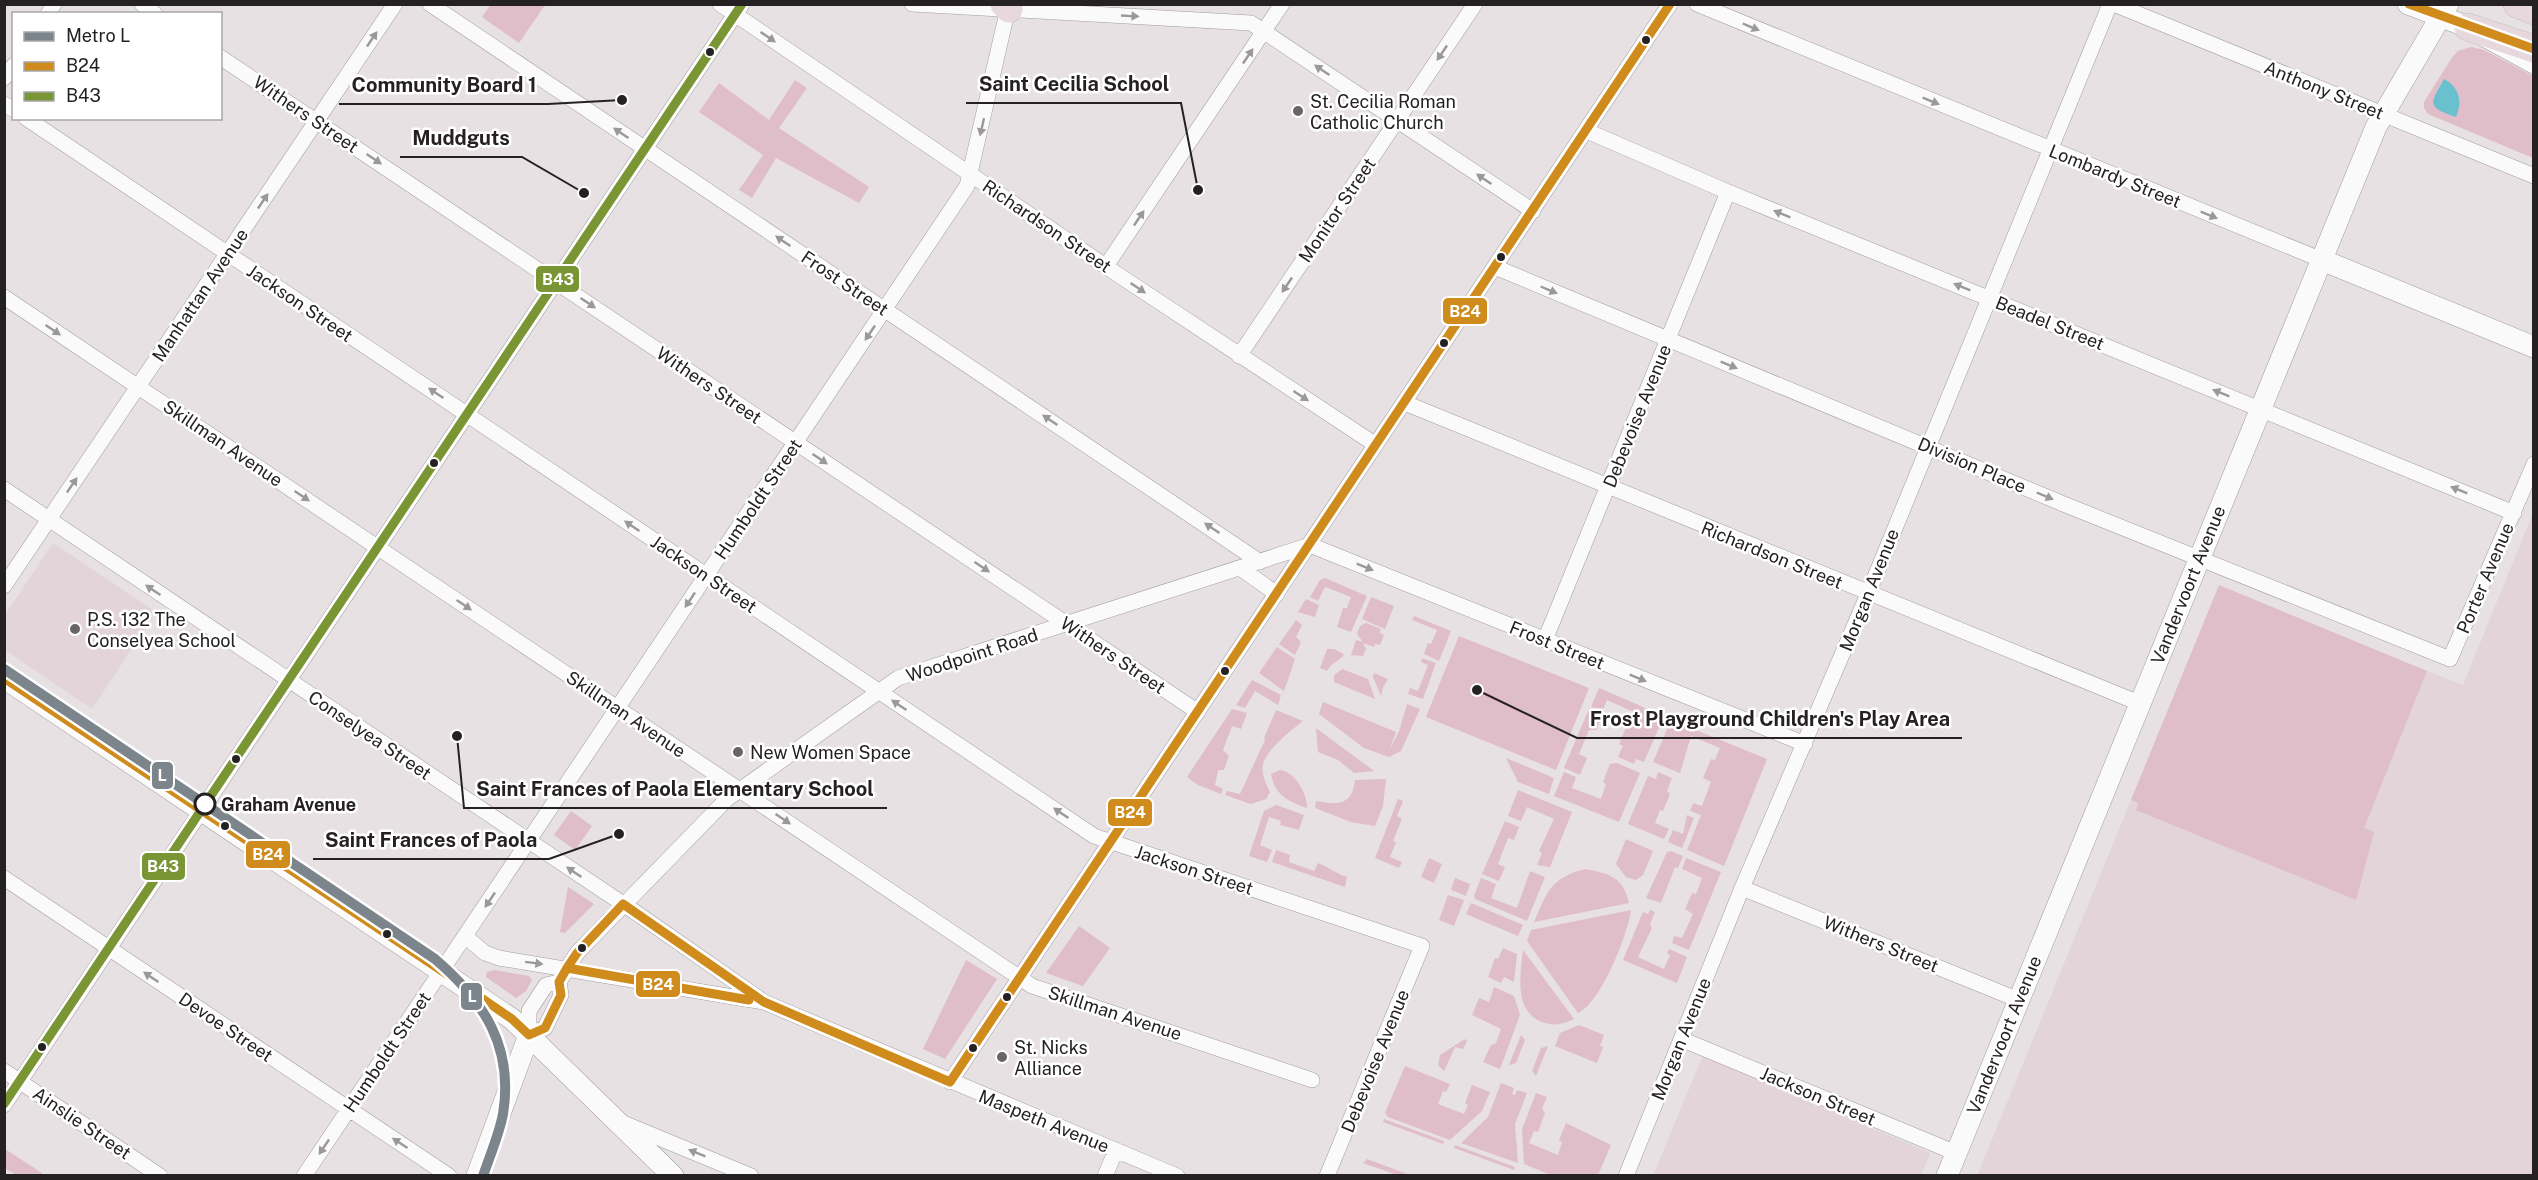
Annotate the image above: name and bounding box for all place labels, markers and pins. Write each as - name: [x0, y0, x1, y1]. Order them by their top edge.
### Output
- unlabelled marker: [1640, 34, 1652, 46]
- unlabelled marker: [704, 46, 716, 58]
- callout: Saint Cecilia School: [966, 65, 1181, 103]
- callout: Community Board 1: [339, 66, 548, 104]
- place label: St. Cecilia Roman Catholic Church: [1310, 91, 1456, 133]
- marker: St. Cecilia Roman Catholic Church: [1291, 104, 1305, 118]
- callout: Muddguts: [400, 119, 522, 157]
- unlabelled marker: [1495, 251, 1507, 263]
- unlabelled marker: [1438, 337, 1450, 349]
- unlabelled marker: [428, 457, 440, 469]
- place label: P.S. 132 The Conselyea School: [87, 609, 236, 651]
- marker: P.S. 132 The Conselyea School: [68, 622, 82, 636]
- unlabelled marker: [1219, 665, 1231, 677]
- callout: Frost Playground Children's Play Area: [1577, 700, 1962, 738]
- place label: New Women Space: [750, 742, 911, 763]
- marker: New Women Space: [731, 745, 745, 759]
- unlabelled marker: [230, 753, 242, 765]
- callout: Saint Frances of Paola Elementary School: [464, 770, 887, 808]
- marker: Graham Avenue: [194, 793, 216, 815]
- place label: Graham Avenue: [221, 794, 356, 815]
- unlabelled marker: [219, 820, 231, 832]
- callout: Saint Frances of Paola: [313, 821, 549, 859]
- unlabelled marker: [381, 928, 393, 940]
- unlabelled marker: [576, 942, 588, 954]
- unlabelled marker: [1001, 991, 1013, 1003]
- place label: St. Nicks Alliance: [1014, 1037, 1088, 1079]
- unlabelled marker: [36, 1041, 48, 1053]
- unlabelled marker: [967, 1042, 979, 1054]
- marker: St. Nicks Alliance: [995, 1050, 1009, 1064]

